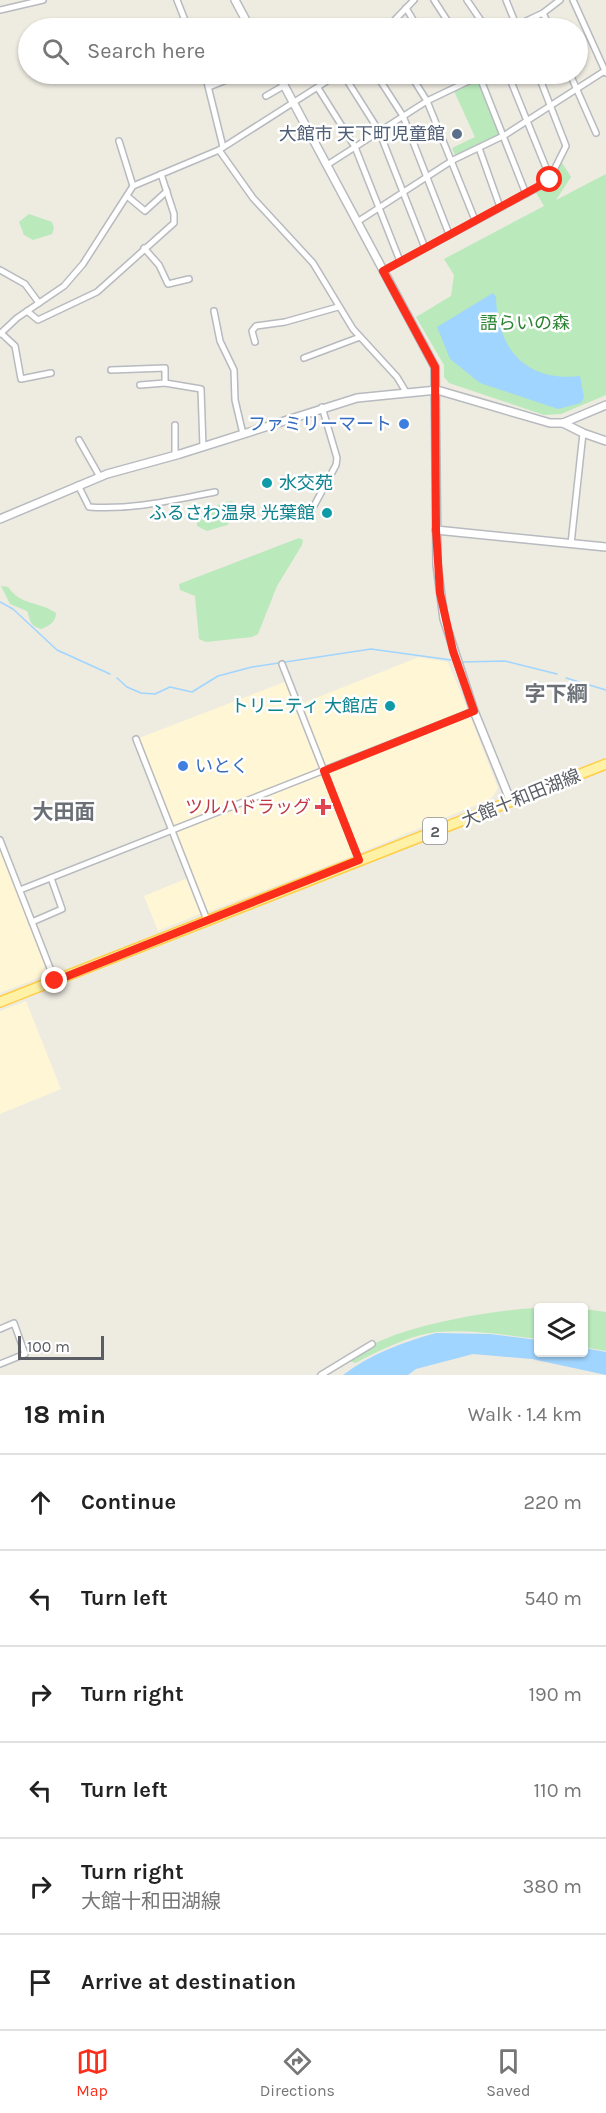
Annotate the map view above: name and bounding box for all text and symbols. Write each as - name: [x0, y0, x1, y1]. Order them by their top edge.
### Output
- search box: [18, 18, 588, 84]
- icon: search: [39, 35, 72, 68]
- text: Search here: [87, 38, 205, 64]
- place label: 大館市 天下町児童館: [279, 123, 445, 145]
- marker: 大館市 天下町児童館: [450, 127, 464, 141]
- route start: [536, 166, 562, 192]
- park label: 語らいの森: [480, 312, 570, 334]
- place label: ファミリーマート: [248, 413, 392, 435]
- marker: ファミリーマート: [397, 417, 411, 431]
- place label: 水交苑: [279, 472, 333, 494]
- marker: 水交苑: [260, 476, 274, 490]
- place label: ふるさわ温泉 光葉館: [149, 502, 315, 524]
- marker: ふるさわ温泉 光葉館: [320, 506, 334, 520]
- district label: 字下綱: [525, 682, 588, 706]
- place label: トリニティ 大館店: [231, 695, 378, 717]
- marker: トリニティ 大館店: [383, 699, 397, 713]
- place label: いとく: [195, 755, 248, 777]
- marker: いとく: [176, 759, 190, 773]
- street label: 大館十和田湖線: [458, 764, 584, 832]
- place label: ツルハドラッグ: [185, 796, 311, 818]
- district label: 大田面: [33, 800, 96, 824]
- marker: ツルハドラッグ: [316, 800, 330, 814]
- road number: 2: [423, 818, 447, 844]
- route end: [41, 967, 67, 993]
- map controls: [534, 1303, 588, 1357]
- button: layers: [534, 1303, 588, 1357]
- scale bar: [18, 1333, 104, 1360]
- text: 100 m: [27, 1337, 70, 1356]
- text: 18 min: [24, 1399, 106, 1430]
- text: Walk · 1.4 km: [468, 1403, 582, 1426]
- icon: ahead: [24, 1486, 57, 1519]
- text: Continue: [81, 1489, 176, 1515]
- text: 220 m: [523, 1491, 582, 1514]
- icon: left: [24, 1582, 57, 1615]
- text: Turn left: [81, 1585, 168, 1611]
- text: 540 m: [524, 1587, 582, 1610]
- icon: right: [24, 1678, 57, 1711]
- text: Turn right: [81, 1681, 184, 1707]
- text: 190 m: [528, 1683, 582, 1706]
- icon: left: [24, 1774, 57, 1807]
- text: Turn left: [81, 1777, 168, 1803]
- text: 110 m: [533, 1779, 582, 1802]
- text: Turn right: [81, 1859, 184, 1885]
- icon: right: [24, 1870, 57, 1903]
- text: 380 m: [523, 1875, 582, 1898]
- text: 大館十和田湖線: [81, 1890, 221, 1913]
- icon: arrive: [24, 1966, 57, 1999]
- text: Arrive at destination: [81, 1969, 296, 1995]
- tab: Map: [76, 2045, 109, 2100]
- tab: Directions: [260, 2045, 335, 2100]
- tab: Saved: [486, 2045, 530, 2100]

